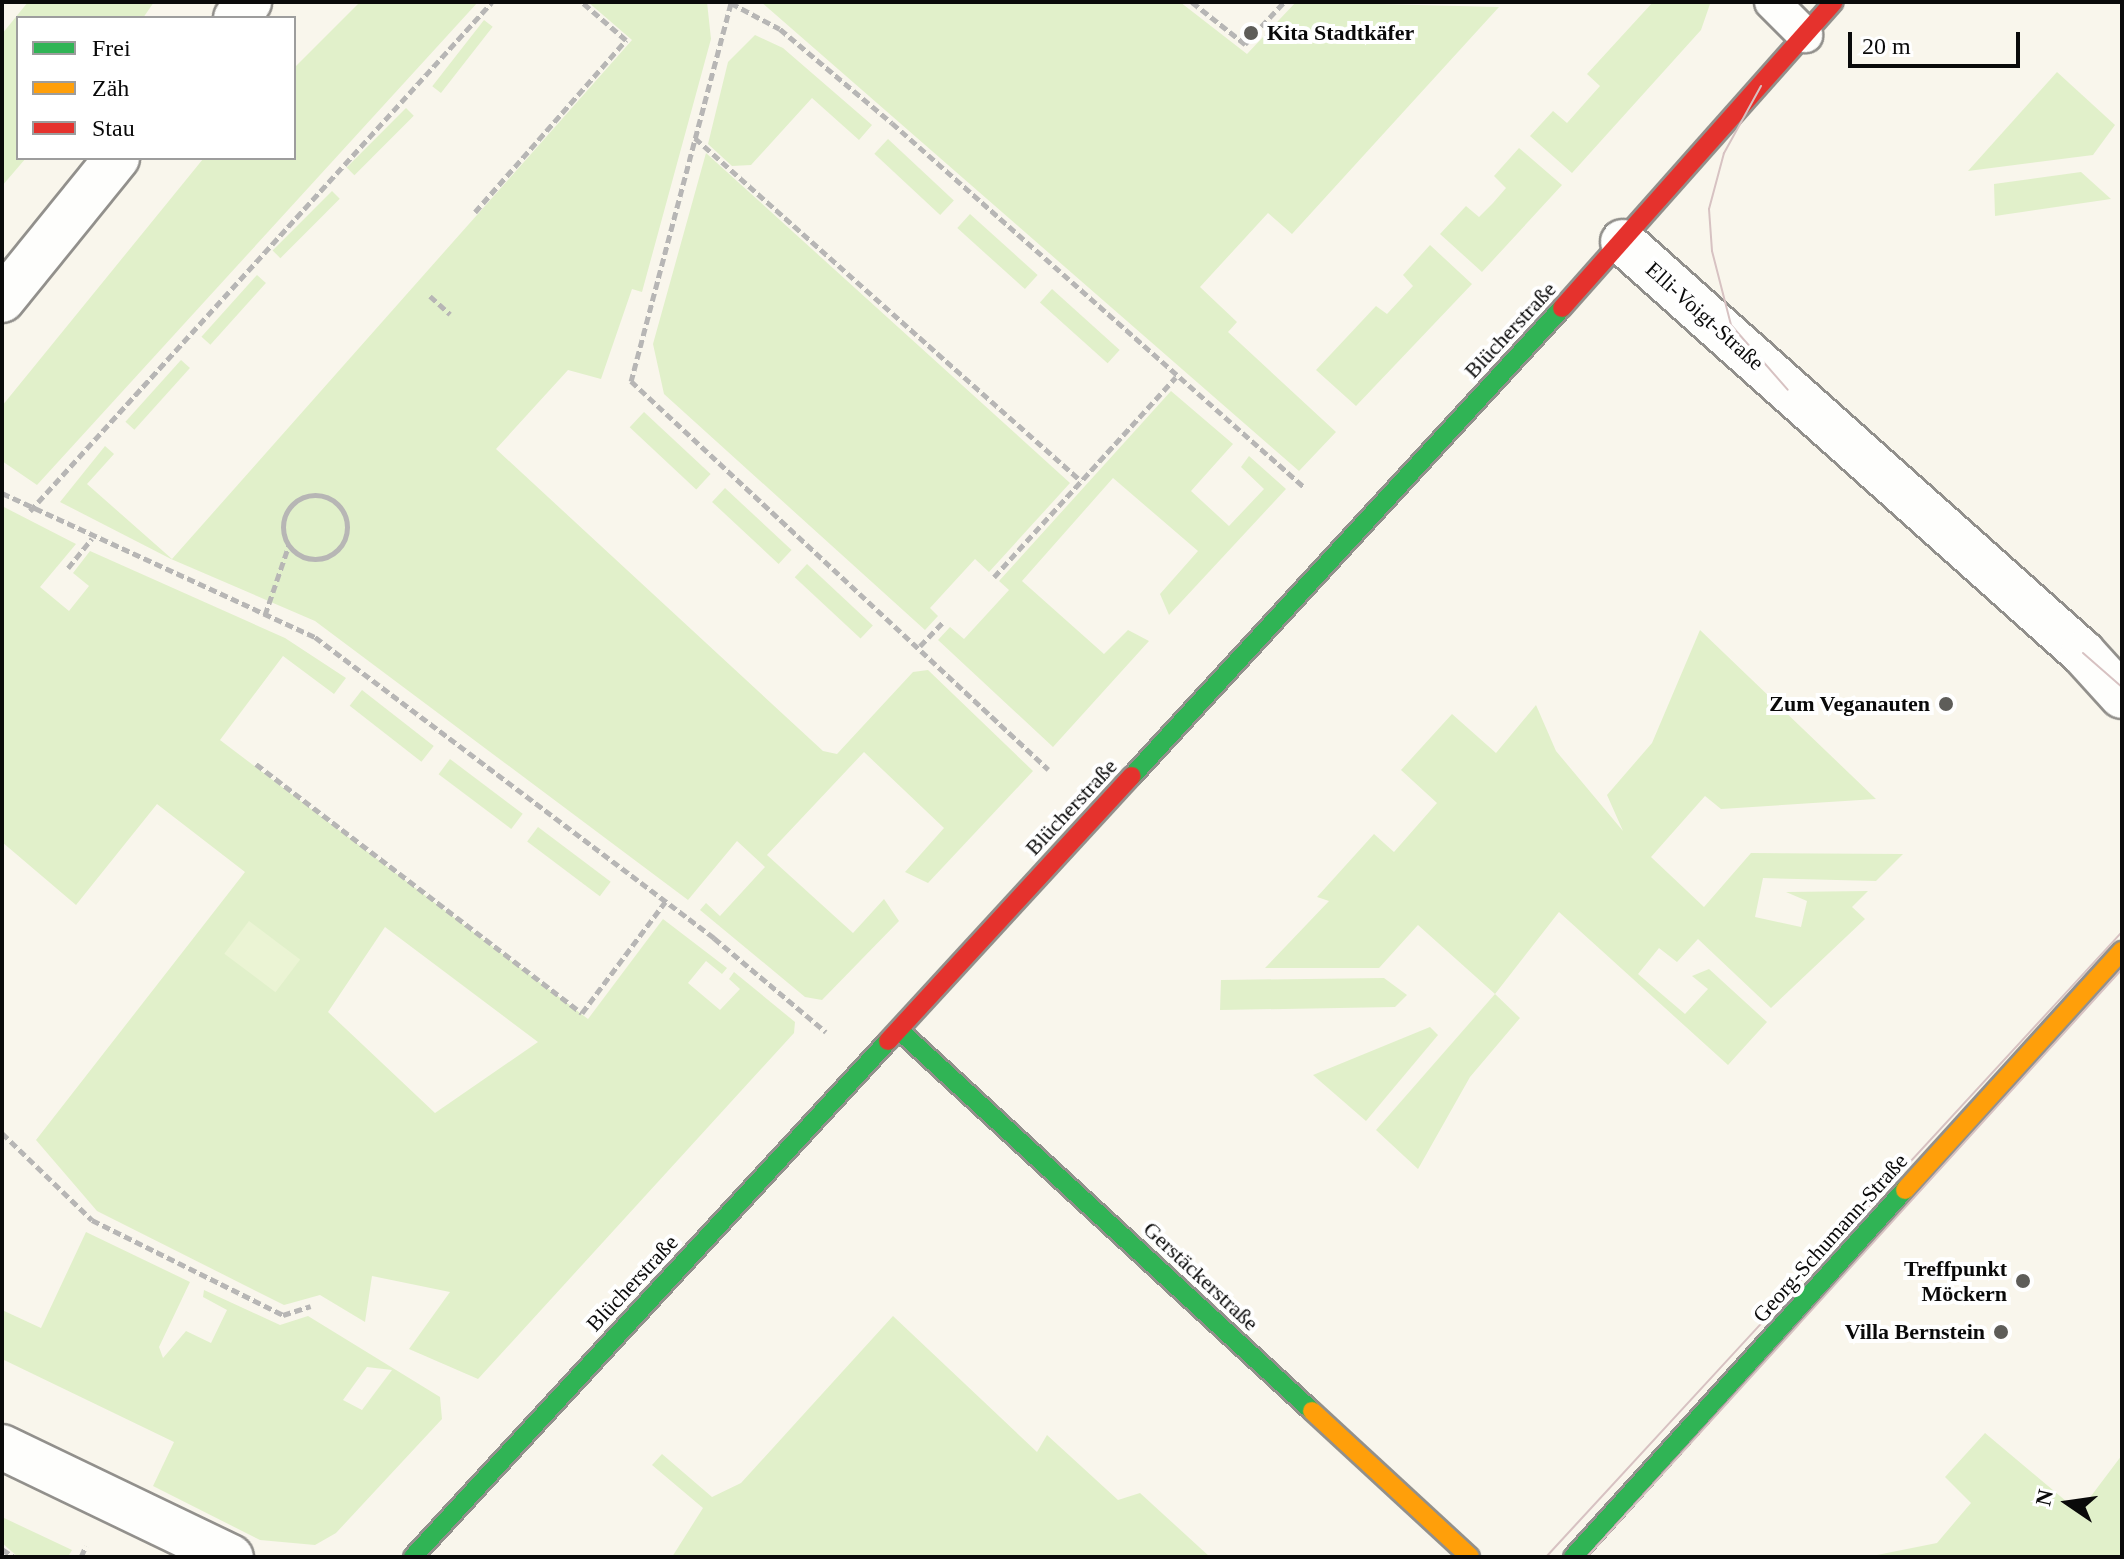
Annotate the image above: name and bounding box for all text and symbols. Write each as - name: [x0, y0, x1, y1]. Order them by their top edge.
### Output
- legend: [16, 16, 296, 160]
- scale bar: [1852, 16, 2024, 66]
- place label: Kita Stadtkäfer: [1267, 20, 1414, 46]
- marker: Kita Stadtkäfer: [1242, 24, 1260, 42]
- text: 20 m: [1862, 33, 1911, 59]
- text: Frei: [92, 35, 131, 61]
- text: Zäh: [92, 75, 129, 101]
- text: Stau: [92, 115, 135, 141]
- street label: Elli-Voigt-Straße: [1640, 256, 1770, 376]
- street label: Blücherstraße: [1459, 276, 1561, 384]
- place label: Zum Veganauten: [1769, 691, 1930, 717]
- marker: Zum Veganauten: [1937, 695, 1955, 713]
- street label: Blücherstraße: [1020, 753, 1122, 861]
- street label: Georg-Schumann-Straße: [1747, 1148, 1913, 1328]
- street label: Gerstäckerstraße: [1138, 1216, 1264, 1336]
- street label: Blücherstraße: [581, 1229, 683, 1337]
- place label: Treffpunkt Möckern: [1904, 1255, 2007, 1306]
- marker: Treffpunkt Möckern: [2014, 1272, 2032, 1290]
- place label: Villa Bernstein: [1845, 1319, 1985, 1345]
- marker: Villa Bernstein: [1992, 1323, 2010, 1341]
- north arrow: [2028, 1463, 2108, 1543]
- text: N: [2030, 1487, 2058, 1508]

